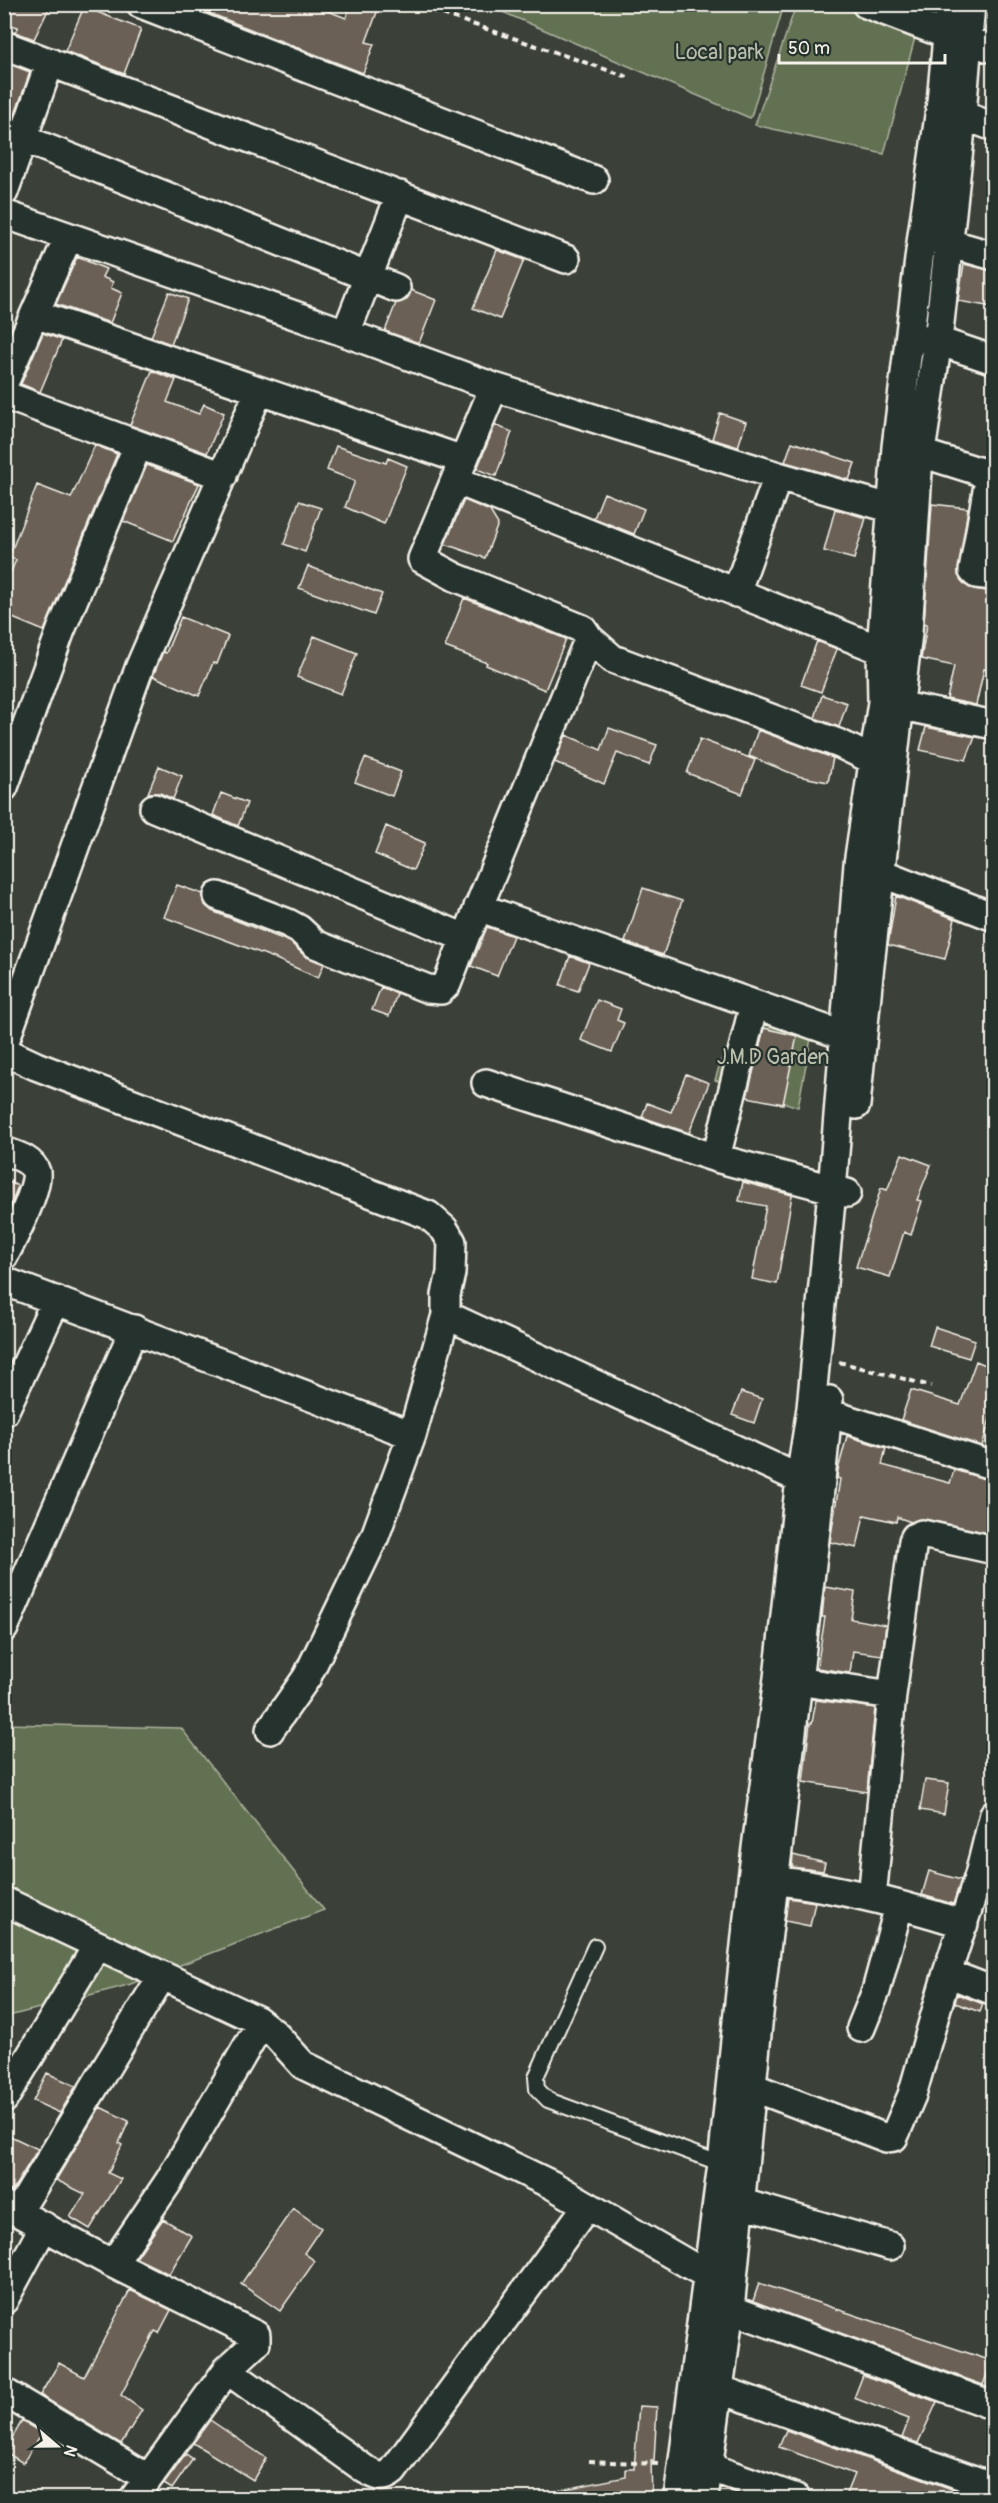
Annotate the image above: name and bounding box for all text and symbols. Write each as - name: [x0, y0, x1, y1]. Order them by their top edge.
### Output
- scale bar: [779, 27, 946, 65]
- text: 50 m: [788, 37, 830, 60]
- park label: Local park: [674, 39, 764, 66]
- park label: J.M.D Garden: [717, 1044, 829, 1071]
- north arrow: [27, 2416, 87, 2476]
- text: N: [59, 2442, 81, 2459]

